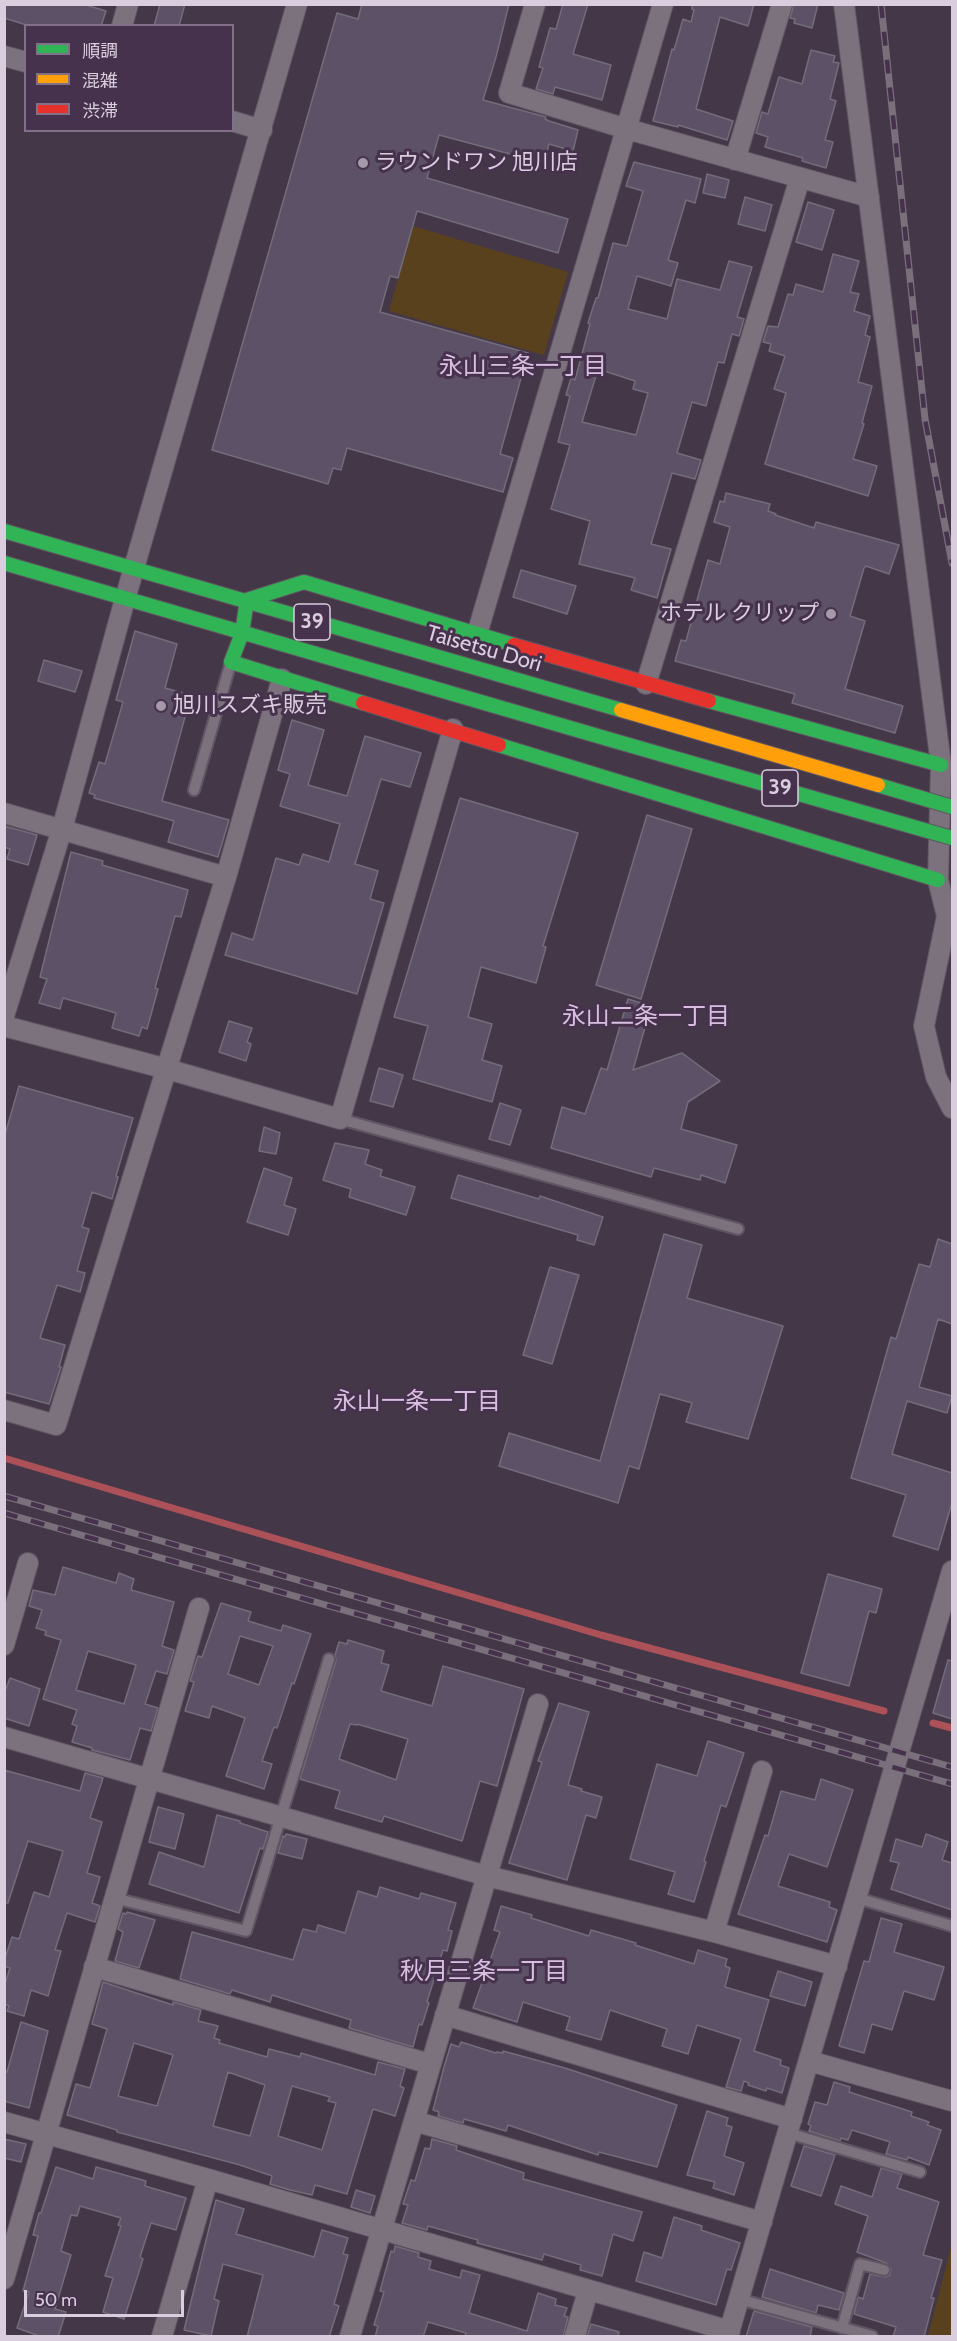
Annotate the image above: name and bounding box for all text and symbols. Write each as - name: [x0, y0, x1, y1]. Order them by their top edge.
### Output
- legend: [24, 24, 234, 132]
- text: 順調: [82, 40, 118, 62]
- text: 混雑: [82, 70, 118, 92]
- text: 渋滞: [82, 100, 118, 122]
- place label: ラウンドワン 旭川店: [375, 150, 578, 176]
- marker: ラウンドワン 旭川店: [356, 156, 370, 170]
- district label: 永山三条一丁目: [439, 353, 607, 381]
- place label: ホテル クリップ: [660, 601, 819, 627]
- road number: 39: [294, 604, 330, 640]
- marker: ホテル クリップ: [824, 607, 838, 621]
- street label: Taisetsu Dori: [423, 620, 545, 678]
- place label: 旭川スズキ販売: [173, 693, 327, 719]
- marker: 旭川スズキ販売: [154, 699, 168, 713]
- road number: 39: [762, 770, 798, 806]
- district label: 永山二条一丁目: [562, 1003, 730, 1031]
- district label: 永山一条一丁目: [333, 1388, 501, 1416]
- district label: 秋月三条一丁目: [400, 1958, 568, 1986]
- scale bar: [27, 2278, 188, 2316]
- text: 50 m: [35, 2289, 77, 2311]

